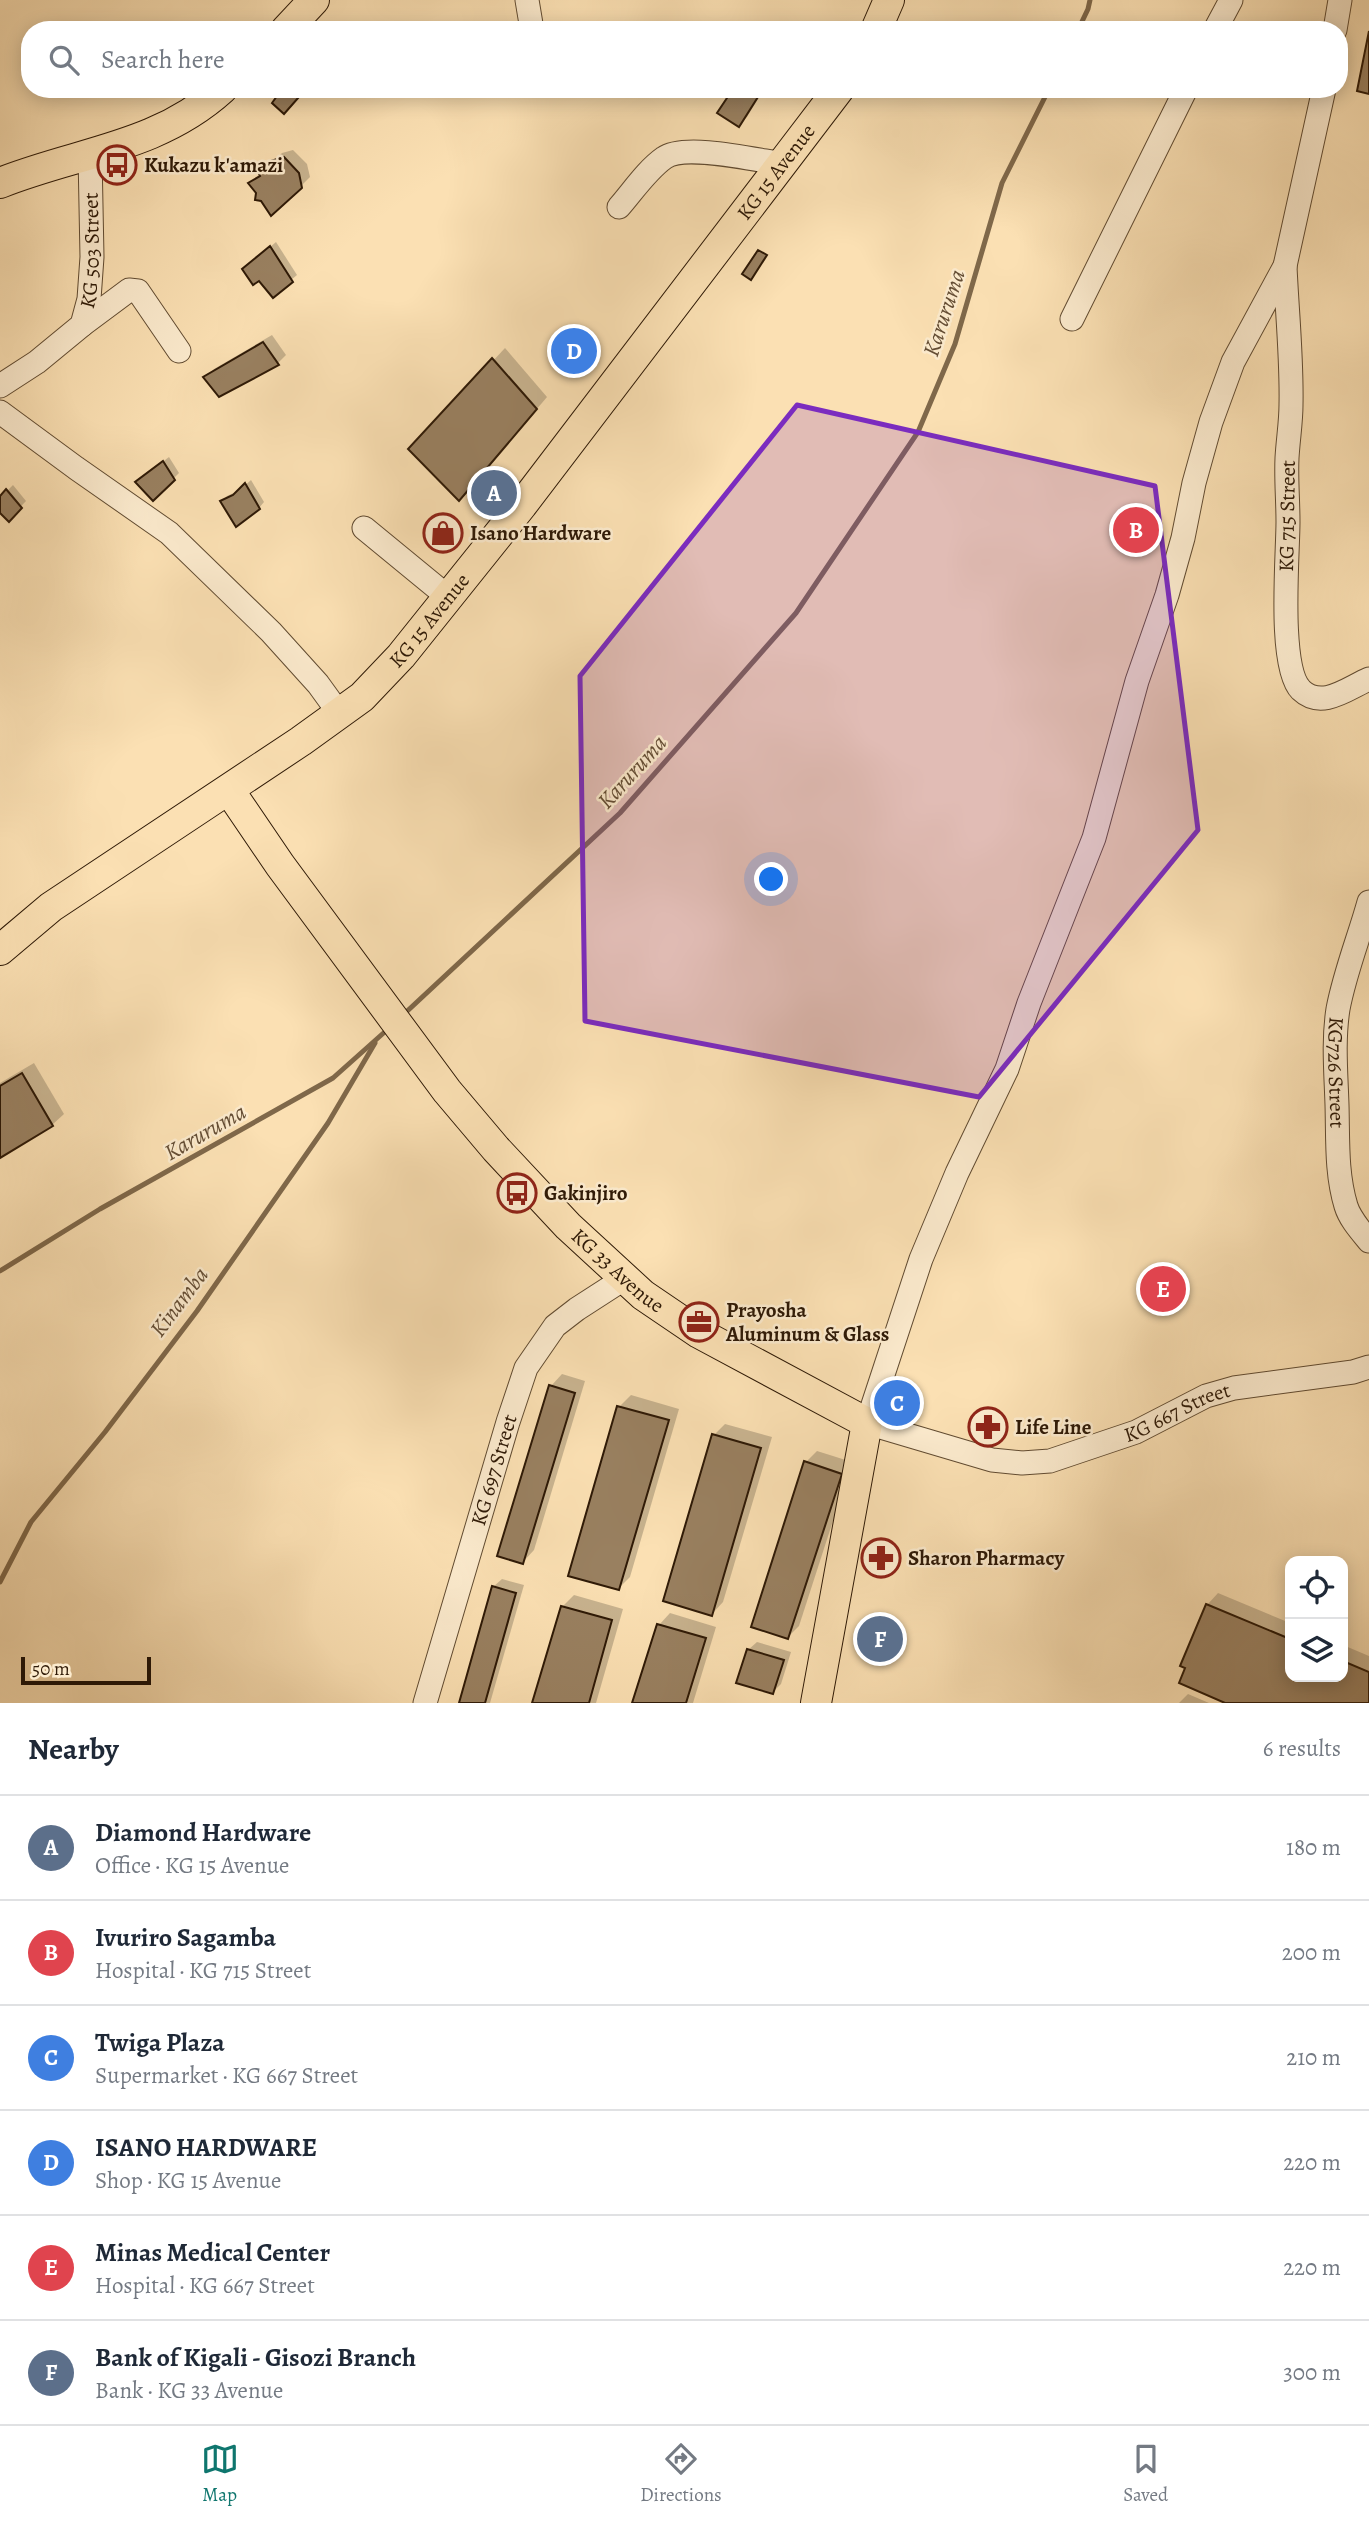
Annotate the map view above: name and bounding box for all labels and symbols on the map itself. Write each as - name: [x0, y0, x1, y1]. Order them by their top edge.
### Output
- street label: KG 15 Avenue: [730, 118, 822, 226]
- bus stop icon: Kukazu k'amazi: [96, 144, 138, 186]
- place label: Kukazu k'amazi: [144, 151, 283, 179]
- street label: KG 503 Street: [73, 192, 106, 312]
- water label: Karuruma: [915, 265, 973, 360]
- pin: D: [551, 325, 597, 377]
- street label: KG 715 Street: [1272, 460, 1302, 572]
- pin: A: [471, 467, 517, 519]
- pin: B: [1113, 504, 1159, 556]
- shop icon: Isano Hardware: [422, 512, 464, 554]
- place label: Isano Hardware: [470, 519, 611, 547]
- street label: KG 15 Avenue: [383, 567, 476, 674]
- water label: Karuruma: [590, 728, 674, 816]
- your location: [754, 862, 788, 896]
- street label: KG726 Street: [1321, 1016, 1351, 1128]
- water label: Karuruma: [158, 1096, 252, 1168]
- bus stop icon: Gakinjiro: [496, 1172, 538, 1214]
- place label: Gakinjiro: [544, 1179, 628, 1207]
- street label: KG 33 Avenue: [565, 1222, 670, 1319]
- water label: Kinamba: [143, 1260, 216, 1343]
- pin: E: [1140, 1263, 1186, 1315]
- place label: Prayosha Aluminum & Glass: [725, 1296, 889, 1348]
- office icon: Prayosha Aluminum & Glass: [678, 1301, 720, 1343]
- street label: KG 667 Street: [1120, 1376, 1233, 1449]
- pin: C: [874, 1377, 920, 1429]
- pharmacy icon: Life Line: [967, 1406, 1009, 1448]
- street label: KG 697 Street: [464, 1410, 524, 1529]
- place label: Life Line: [1015, 1413, 1092, 1441]
- pharmacy icon: Sharon Pharmacy: [860, 1537, 902, 1579]
- place label: Sharon Pharmacy: [908, 1544, 1066, 1572]
- pin: F: [857, 1613, 903, 1665]
- scale bar: [21, 1654, 150, 1686]

